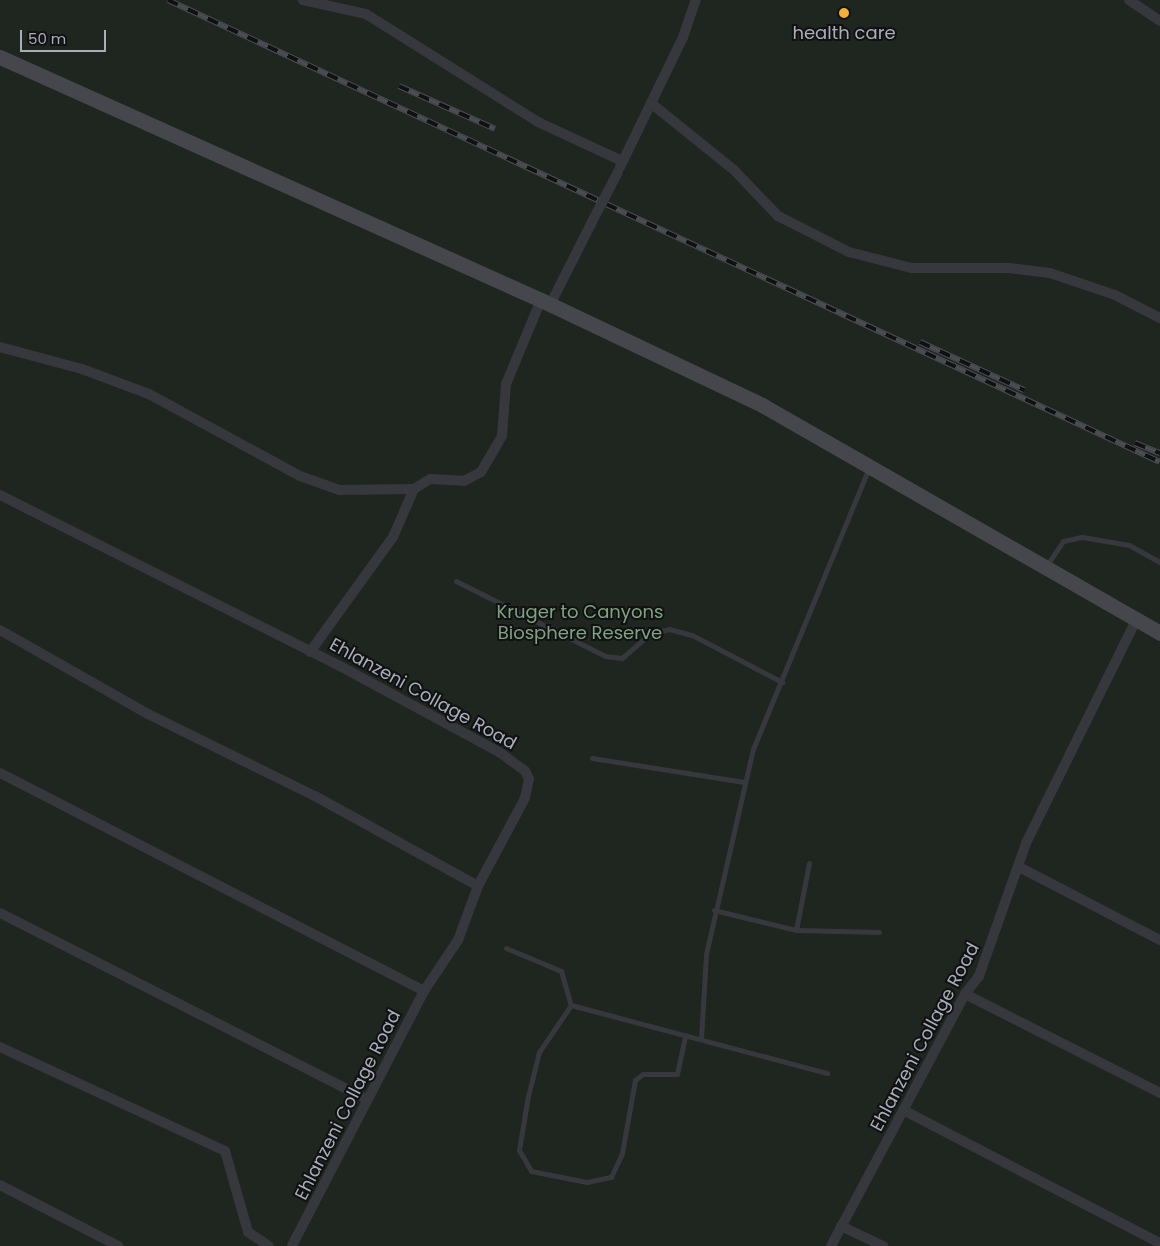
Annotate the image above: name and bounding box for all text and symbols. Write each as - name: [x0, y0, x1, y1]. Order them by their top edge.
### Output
- marker: health care: [837, 6, 851, 20]
- scale bar: [22, 20, 109, 52]
- place label: health care: [792, 22, 896, 44]
- text: 50 m: [28, 28, 66, 49]
- park label: Kruger to Canyons Biosphere Reserve: [497, 602, 663, 644]
- street label: Ehlanzeni Collage Road: [326, 634, 520, 754]
- street label: Ehlanzeni Collage Road: [866, 939, 984, 1135]
- street label: Ehlanzeni Collage Road: [291, 1006, 405, 1204]

